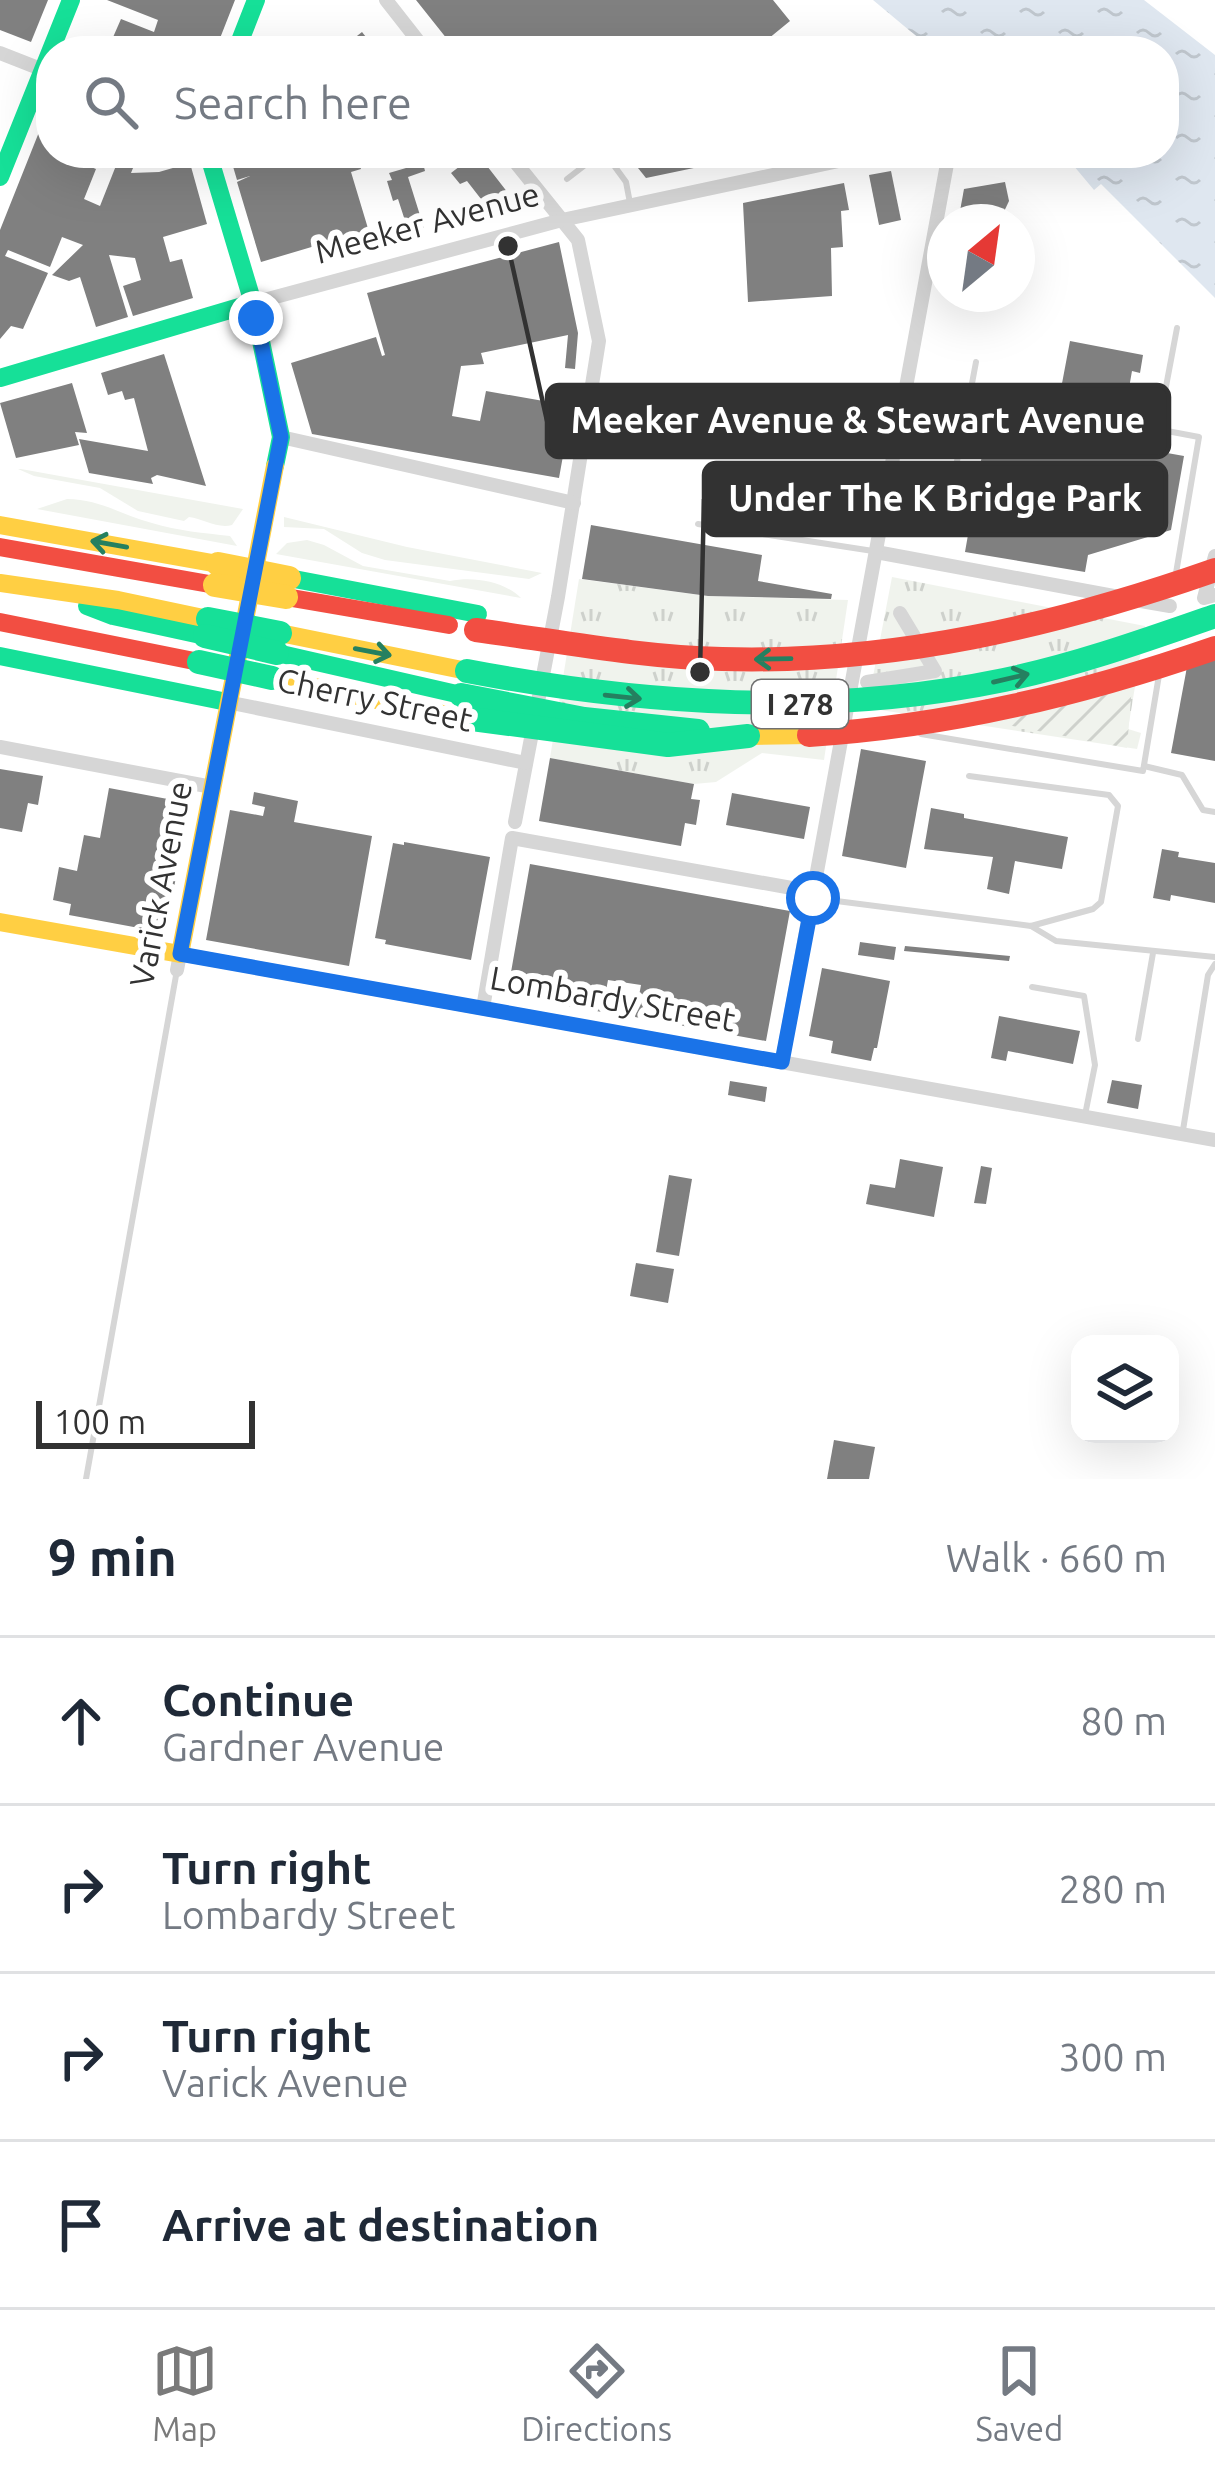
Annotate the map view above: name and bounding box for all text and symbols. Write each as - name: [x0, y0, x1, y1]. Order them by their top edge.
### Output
- search box: [36, 36, 1179, 168]
- icon: search: [78, 69, 144, 135]
- text: Search here: [174, 77, 412, 128]
- street label: Meeker Avenue: [311, 174, 543, 270]
- north arrow: [927, 204, 1035, 312]
- route end: [229, 291, 283, 345]
- callout: Meeker Avenue & Stewart Avenue: [547, 385, 1169, 457]
- text: Meeker Avenue & Stewart Avenue: [571, 399, 1145, 440]
- callout: Under The K Bridge Park: [704, 463, 1166, 535]
- text: Under The K Bridge Park: [728, 477, 1142, 518]
- one-way arrow: [91, 532, 130, 555]
- one-way arrow: [353, 642, 392, 664]
- one-way arrow: [754, 648, 793, 670]
- street label: Cherry Street: [274, 660, 476, 738]
- one-way arrow: [991, 666, 1029, 688]
- road number: I 278: [752, 680, 848, 728]
- one-way arrow: [603, 686, 642, 709]
- street label: Varick Avenue: [122, 778, 198, 990]
- route start: [786, 871, 840, 925]
- street label: Lombardy Street: [488, 958, 738, 1038]
- map controls: [1071, 1335, 1179, 1443]
- button: layers: [1071, 1335, 1179, 1443]
- scale bar: [36, 1395, 255, 1448]
- text: 100 m: [54, 1403, 146, 1440]
- text: 9 min: [48, 1528, 177, 1586]
- text: Walk · 660 m: [946, 1536, 1167, 1579]
- text: Continue: [162, 1674, 354, 1725]
- icon: ahead: [48, 1688, 114, 1754]
- text: 80 m: [1080, 1699, 1167, 1742]
- text: Gardner Avenue: [162, 1725, 444, 1768]
- text: Turn right: [162, 1842, 371, 1893]
- icon: right: [48, 1856, 114, 1922]
- text: 280 m: [1058, 1867, 1167, 1910]
- text: Lombardy Street: [162, 1893, 455, 1936]
- text: Turn right: [162, 2010, 371, 2061]
- icon: right: [48, 2024, 114, 2090]
- text: 300 m: [1058, 2035, 1167, 2078]
- text: Varick Avenue: [162, 2061, 409, 2104]
- icon: arrive: [48, 2192, 114, 2258]
- text: Arrive at destination: [162, 2199, 599, 2250]
- tab: Map: [152, 2338, 218, 2447]
- tab: Directions: [521, 2338, 672, 2447]
- tab: Saved: [975, 2338, 1063, 2447]

